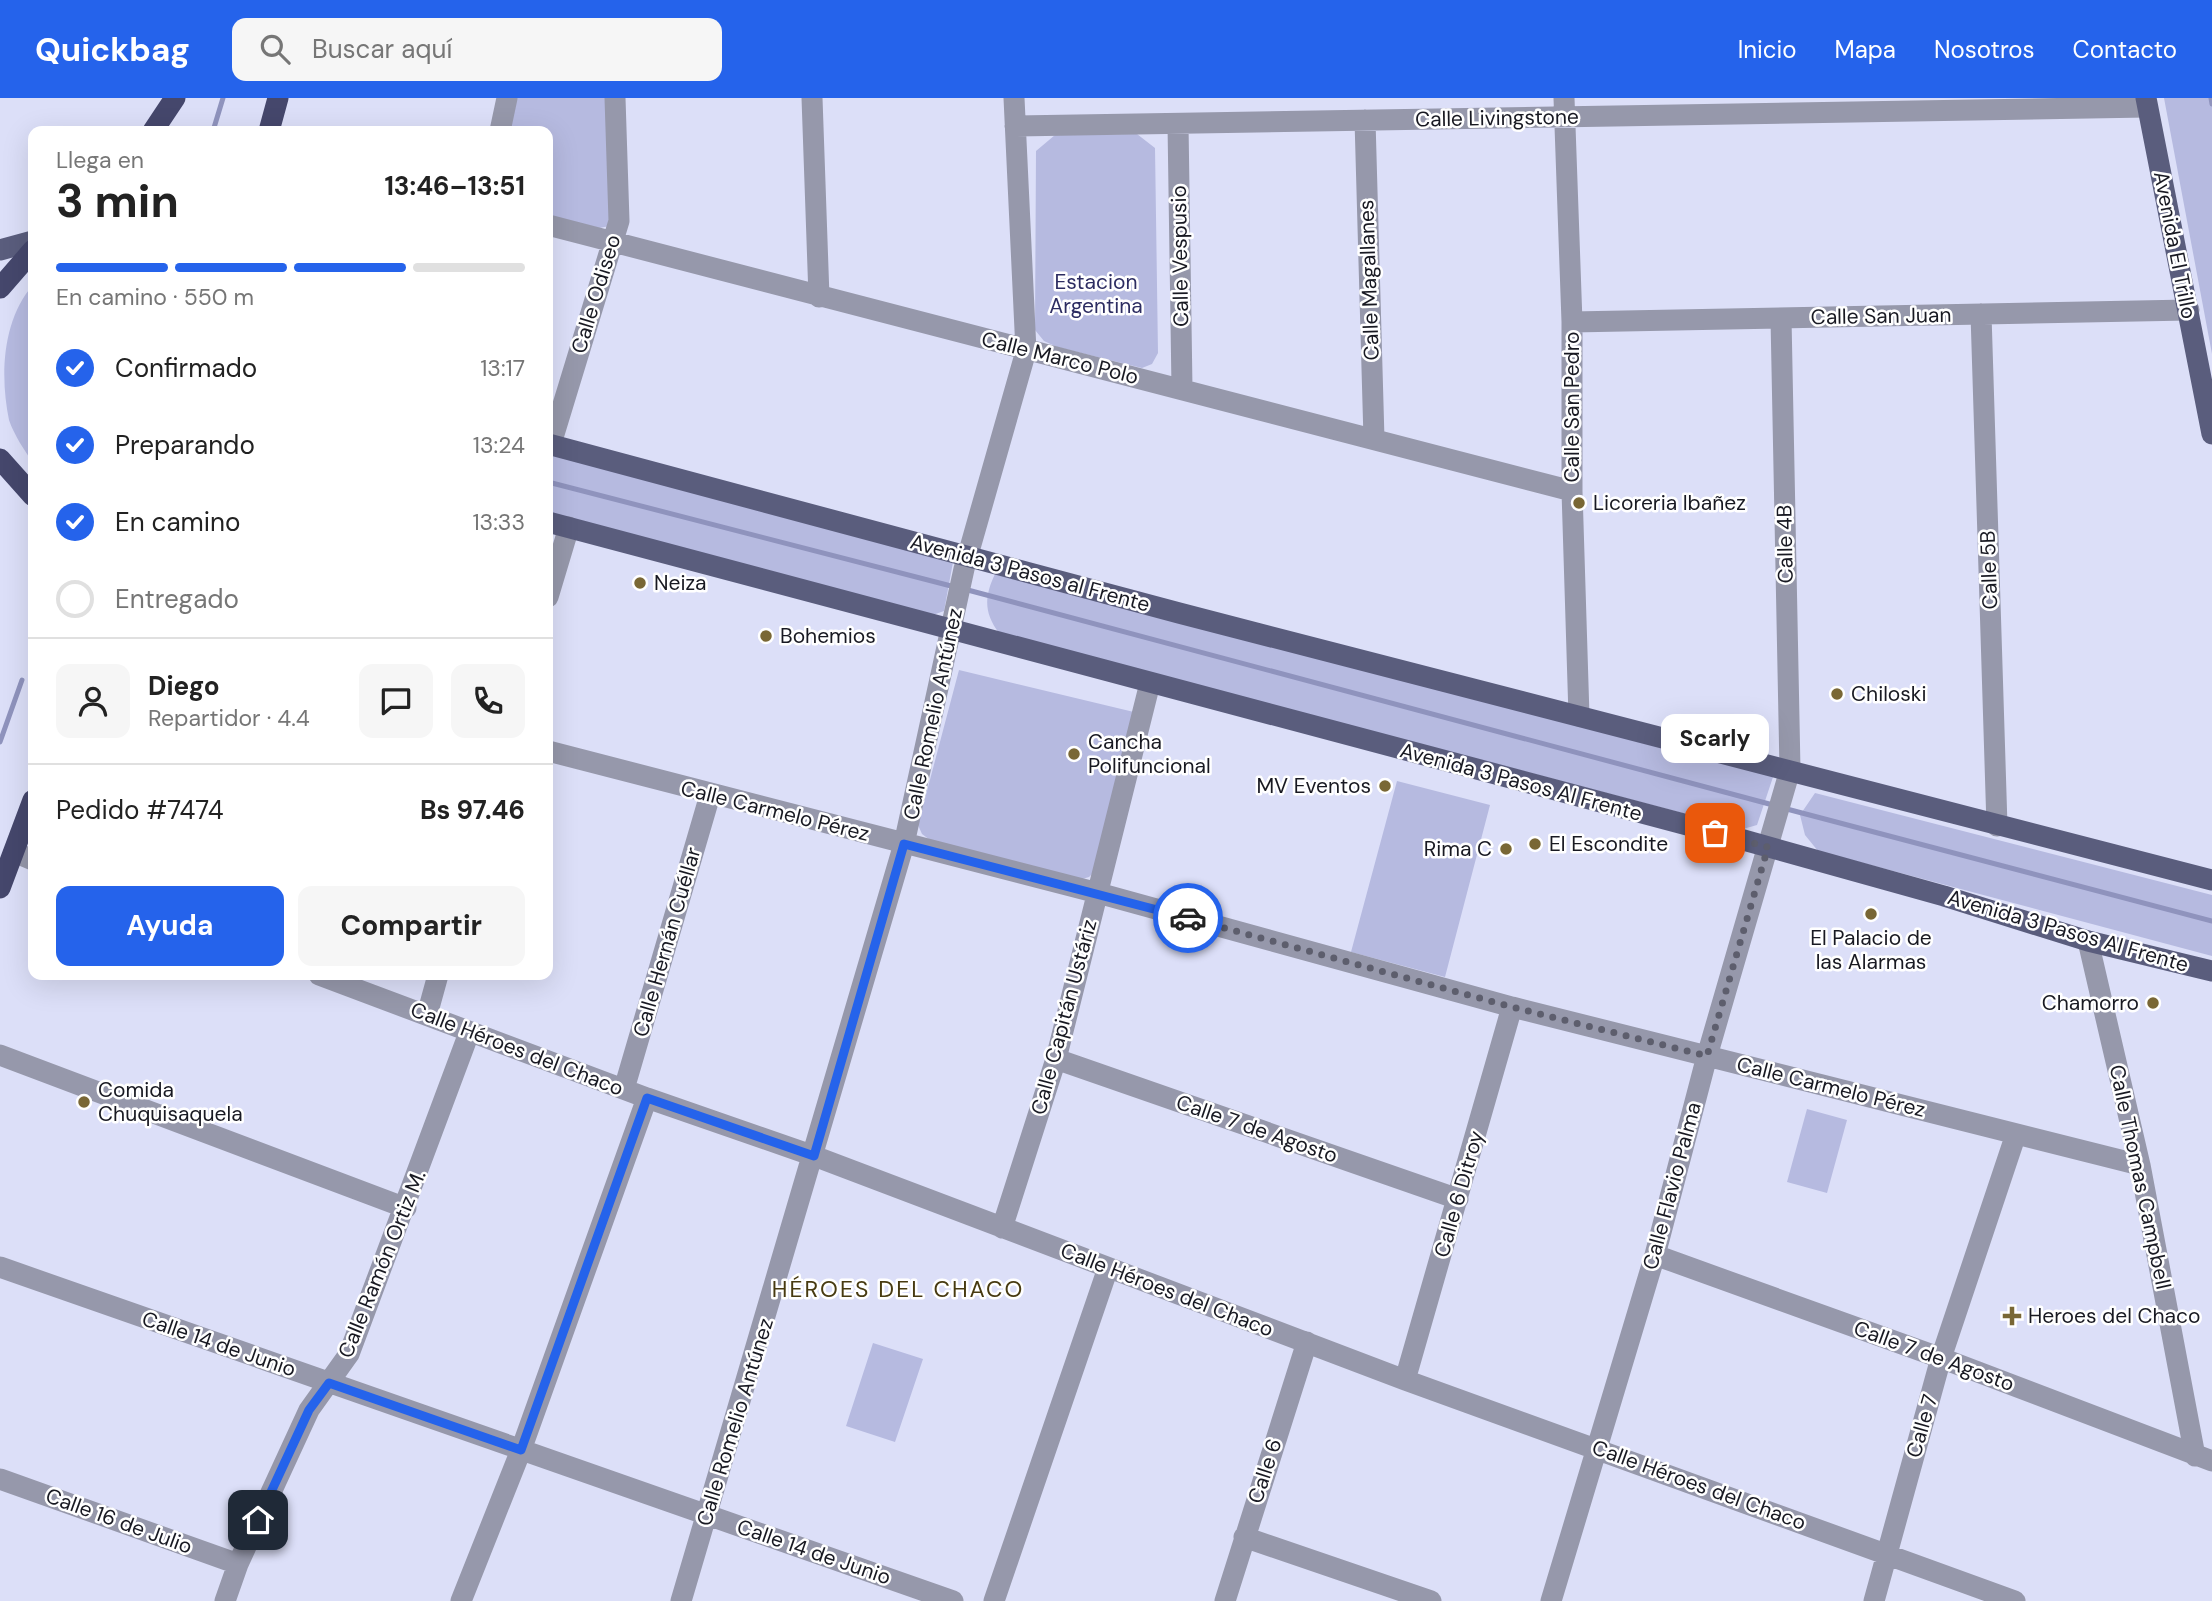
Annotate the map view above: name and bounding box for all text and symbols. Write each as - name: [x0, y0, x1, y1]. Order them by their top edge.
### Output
- search box: [232, 18, 722, 81]
- text: Quickbag: [35, 28, 190, 71]
- icon: search: [256, 30, 294, 68]
- text: Buscar aquí: [312, 32, 452, 66]
- text: Inicio: [1738, 34, 1797, 65]
- text: Mapa: [1835, 34, 1896, 65]
- text: Nosotros: [1934, 34, 2035, 65]
- text: Contacto: [2073, 34, 2177, 65]
- street label: Calle Livingstone: [1415, 103, 1579, 133]
- text: Llega en: [56, 145, 144, 175]
- text: 13:46–13:51: [384, 169, 525, 203]
- street label: Avenida El Trillo: [2147, 169, 2203, 321]
- text: 3 min: [56, 171, 179, 231]
- street label: Calle Vespusio: [1165, 185, 1195, 327]
- street label: Calle Magallanes: [1352, 199, 1386, 361]
- street label: Calle Odiseo: [565, 231, 627, 357]
- park label: Estacion Argentina: [1049, 268, 1143, 320]
- text: En camino · 550 m: [56, 282, 254, 312]
- street label: Calle San Juan: [1810, 301, 1952, 331]
- street label: Calle Marco Polo: [978, 325, 1142, 391]
- street label: Calle San Pedro: [1558, 331, 1586, 483]
- icon: check: [56, 349, 94, 387]
- text: Confirmado: [115, 351, 257, 385]
- text: 13:17: [480, 353, 525, 383]
- icon: check: [56, 426, 94, 464]
- text: Preparando: [115, 428, 255, 462]
- text: 13:24: [473, 430, 525, 460]
- place label: Licoreria Ibañez: [1593, 489, 1746, 517]
- marker: Licoreria Ibañez: [1571, 495, 1587, 511]
- icon: check: [56, 503, 94, 541]
- street label: Calle 4B: [1770, 504, 1800, 584]
- text: En camino: [115, 505, 240, 539]
- text: 13:33: [472, 507, 525, 537]
- street label: Avenida 3 Pasos al Frente: [907, 528, 1153, 619]
- street label: Calle 5B: [1974, 530, 2004, 610]
- place label: Neiza: [654, 569, 707, 597]
- marker: Neiza: [632, 575, 648, 591]
- text: Entregado: [115, 582, 239, 616]
- street label: Calle Romelio Antúnez: [897, 605, 969, 823]
- place label: Bohemios: [780, 622, 876, 650]
- marker: Bohemios: [758, 628, 774, 644]
- button: person: [56, 664, 130, 738]
- button: chat: [359, 664, 433, 738]
- button: phone: [451, 664, 525, 738]
- text: Diego: [148, 669, 220, 703]
- place label: Chiloski: [1851, 680, 1926, 708]
- marker: Chiloski: [1829, 686, 1845, 702]
- text: Repartidor · 4.4: [148, 703, 310, 733]
- callout: Scarly: [1661, 714, 1769, 763]
- text: Scarly: [1680, 723, 1750, 753]
- place label: Cancha Polifuncional: [1088, 728, 1211, 780]
- street label: Avenida 3 Pasos Al Frente: [1397, 736, 1645, 828]
- marker: Cancha Polifuncional: [1066, 746, 1082, 762]
- place label: MV Eventos: [1256, 772, 1371, 800]
- street label: Calle Carmelo Pérez: [678, 774, 872, 848]
- marker: MV Eventos: [1377, 778, 1393, 794]
- text: Pedido #7474: [56, 793, 223, 827]
- text: Bs 97.46: [420, 793, 525, 827]
- pin: [1685, 803, 1745, 863]
- icon: bag: [1696, 814, 1734, 852]
- place label: El Escondite: [1549, 830, 1668, 858]
- place label: Rima C: [1424, 835, 1492, 863]
- marker: El Escondite: [1527, 836, 1543, 852]
- marker: Rima C: [1498, 841, 1514, 857]
- street label: Calle Hernán Cuéllar: [627, 844, 708, 1040]
- courier: [1153, 883, 1223, 953]
- street label: Avenida 3 Pasos Al Frente: [1944, 883, 2192, 979]
- button: Ayuda: [56, 886, 284, 966]
- button: Compartir: [298, 886, 525, 966]
- icon: car: [1169, 899, 1207, 937]
- marker: El Palacio de las Alarmas: [1863, 906, 1879, 922]
- street label: Calle Capitán Ustáriz: [1024, 916, 1104, 1118]
- place label: El Palacio de las Alarmas: [1810, 924, 1932, 976]
- place label: Chamorro: [2042, 989, 2139, 1017]
- street label: Calle Héroes del Chaco: [407, 995, 627, 1103]
- marker: Chamorro: [2145, 995, 2161, 1011]
- street label: Calle Carmelo Pérez: [1734, 1050, 1928, 1124]
- street label: Calle Thomas Campbell: [2103, 1062, 2177, 1292]
- place label: Comida Chuquisaquela: [98, 1076, 243, 1128]
- street label: Calle 7 de Agosto: [1173, 1088, 1341, 1170]
- marker: Comida Chuquisaquela: [76, 1094, 92, 1110]
- street label: Calle Flavio Palma: [1636, 1099, 1708, 1273]
- street label: Calle 6 Ditroy: [1428, 1127, 1491, 1261]
- street label: Calle Ramón Ortiz M.: [332, 1166, 432, 1362]
- street label: Calle Héroes del Chaco: [1057, 1236, 1277, 1344]
- district label: HÉROES DEL CHACO: [772, 1274, 1024, 1304]
- place label: Heroes del Chaco: [2028, 1302, 2201, 1330]
- street label: Calle 14 de Junio: [138, 1305, 300, 1383]
- marker: Heroes del Chaco: [2002, 1306, 2022, 1326]
- street label: Calle 7 de Agosto: [1850, 1314, 2018, 1398]
- street label: Calle Romelio Antúnez: [690, 1315, 780, 1529]
- street label: Calle 7: [1900, 1391, 1944, 1461]
- street label: Calle Héroes del Chaco: [1588, 1433, 1810, 1537]
- street label: Calle 6: [1241, 1435, 1289, 1507]
- street label: Calle 16 de Julio: [42, 1481, 196, 1561]
- pin: [228, 1490, 288, 1550]
- icon: home: [239, 1501, 277, 1539]
- street label: Calle 14 de Junio: [733, 1513, 895, 1591]

